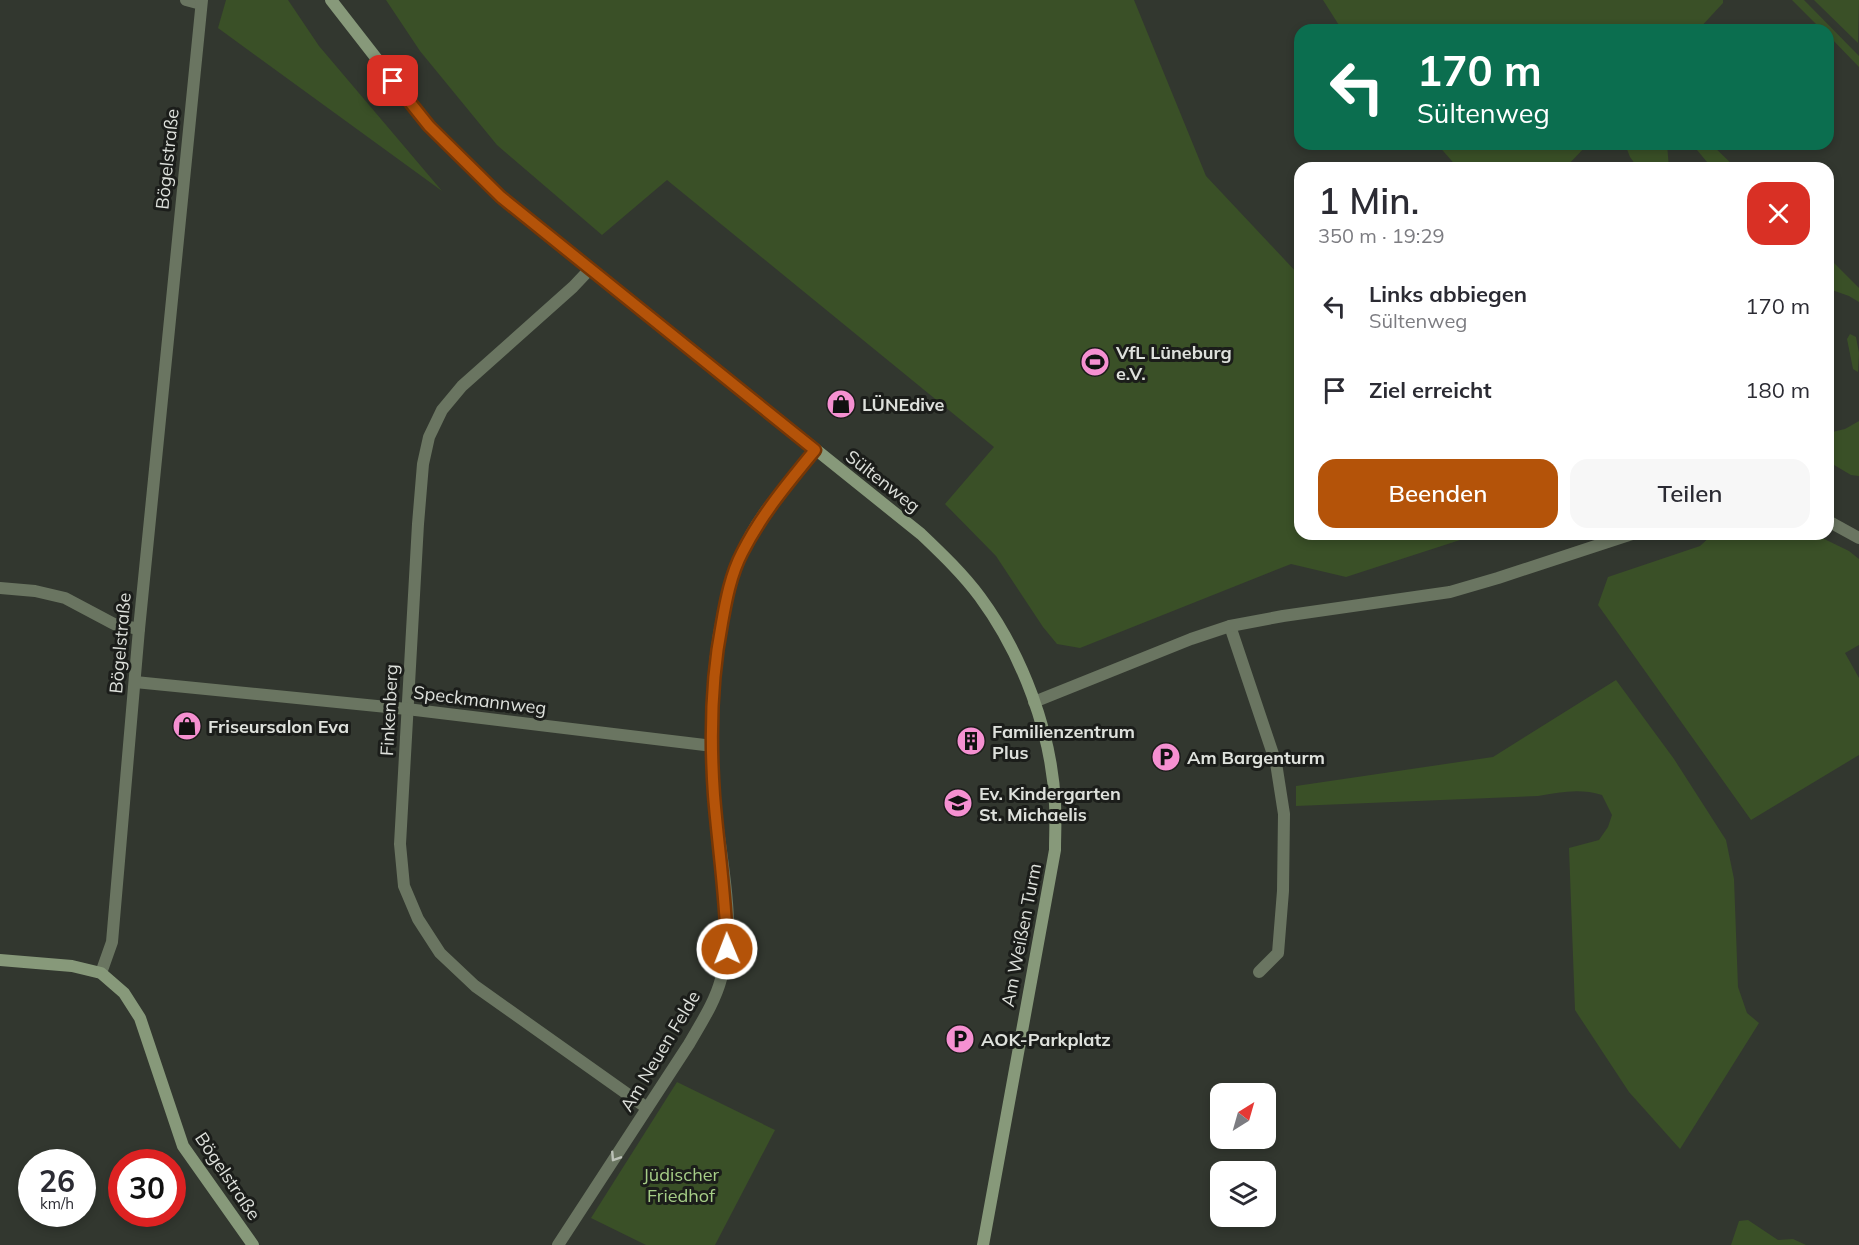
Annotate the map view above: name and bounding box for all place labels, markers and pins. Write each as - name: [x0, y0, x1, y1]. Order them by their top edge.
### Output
- pin: [367, 55, 418, 106]
- place label: VfL Lüneburg e.V.: [1115, 341, 1232, 385]
- sports icon: VfL Lüneburg e.V.: [1079, 346, 1111, 378]
- shop icon: LÜNEdive: [825, 388, 857, 420]
- place label: LÜNEdive: [862, 393, 945, 416]
- shop icon: Friseursalon Eva: [171, 710, 203, 742]
- place label: Friseursalon Eva: [208, 715, 349, 738]
- place label: Familienzentrum Plus: [992, 720, 1135, 764]
- building icon: Familienzentrum Plus: [955, 725, 987, 757]
- parking icon: Am Bargenturm: [1150, 741, 1182, 773]
- place label: Am Bargenturm: [1187, 746, 1325, 769]
- place label: Ev. Kindergarten St. Michaelis: [979, 782, 1121, 826]
- school or university icon: Ev. Kindergarten St. Michaelis: [942, 787, 974, 819]
- parking icon: AOK-Parkplatz: [944, 1023, 976, 1055]
- place label: AOK-Parkplatz: [981, 1028, 1111, 1051]

